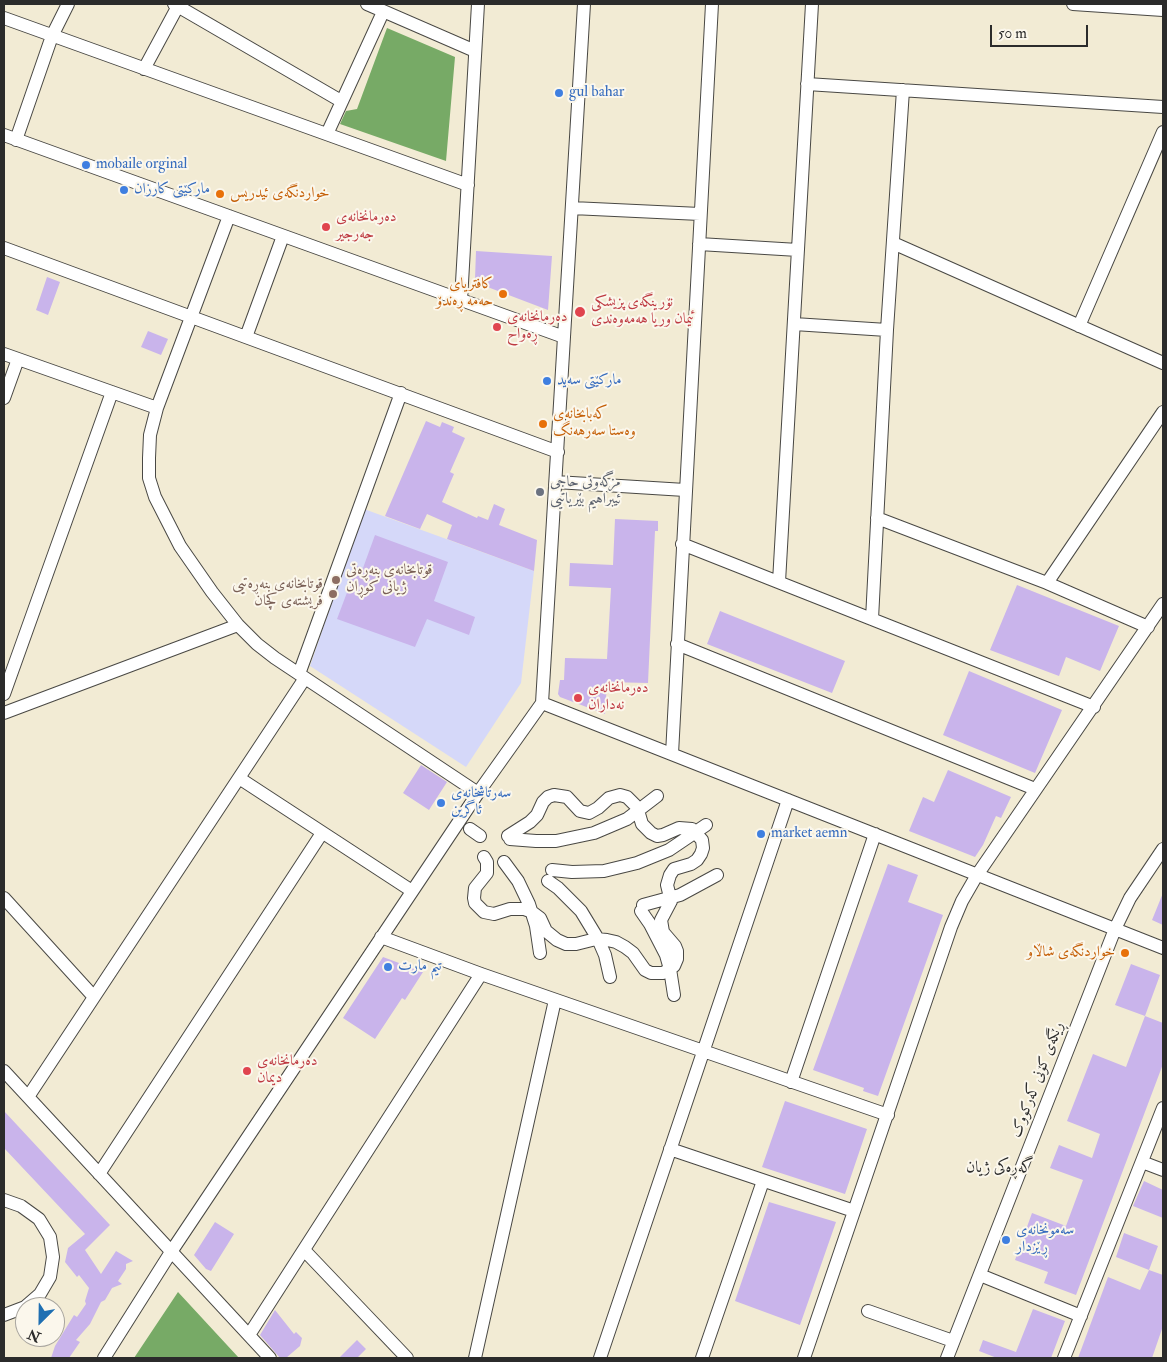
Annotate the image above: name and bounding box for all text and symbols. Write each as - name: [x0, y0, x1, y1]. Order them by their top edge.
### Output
- scale bar: [992, 15, 1090, 47]
- text: 50 m: [998, 24, 1027, 43]
- place label: gul bahar: [569, 84, 624, 102]
- marker: gul bahar: [553, 87, 565, 99]
- place label: mobaile orginal: [96, 156, 187, 174]
- marker: mobaile orginal: [80, 159, 92, 171]
- place label: مارکێتی کارزان: [134, 181, 210, 199]
- marker: مارکێتی کارزان: [118, 184, 130, 196]
- place label: خواردنگەی ئیدریس: [230, 185, 329, 203]
- marker: خواردنگەی ئیدریس: [214, 188, 226, 200]
- place label: دەرمانخانەی جەرجیر: [336, 209, 397, 244]
- marker: دەرمانخانەی جەرجیر: [320, 221, 332, 233]
- place label: کافتریای حەمە ڕەندۆ: [436, 276, 493, 311]
- marker: کافتریای حەمە ڕەندۆ: [497, 288, 509, 300]
- place label: نۆرینگەی پزیشکی ئیمان وریا هەمەوەندی: [591, 294, 694, 329]
- marker: نۆرینگەی پزیشکی ئیمان وریا هەمەوەندی: [573, 305, 587, 319]
- place label: دەرمانخانەی ڕەواح: [507, 309, 568, 344]
- marker: دەرمانخانەی ڕەواح: [491, 321, 503, 333]
- place label: مارکێتی سەید: [557, 372, 622, 390]
- marker: مارکێتی سەید: [541, 375, 553, 387]
- place label: کەبابخانەی وەستا سەرهەنگ: [553, 406, 636, 441]
- marker: کەبابخانەی وەستا سەرهەنگ: [537, 418, 549, 430]
- place label: مزگەوتی حاجی ئیبراهیم بێریاتیی: [550, 474, 621, 509]
- marker: مزگەوتی حاجی ئیبراهیم بێریاتیی: [534, 486, 546, 498]
- place label: قوتابخانەی بنەڕەتی ژیانی کوڕان: [346, 562, 433, 597]
- marker: قوتابخانەی بنەڕەتی ژیانی کوڕان: [330, 574, 342, 586]
- place label: قوتابخانەی بنەڕەتیی فریشتەی کچان: [232, 576, 323, 611]
- marker: قوتابخانەی بنەڕەتیی فریشتەی کچان: [327, 588, 339, 600]
- place label: دەرمانخانەی نەداران: [588, 680, 649, 715]
- marker: دەرمانخانەی نەداران: [572, 692, 584, 704]
- place label: سەرتاشخانەی ئاگرین: [451, 785, 511, 820]
- marker: سەرتاشخانەی ئاگرین: [435, 797, 447, 809]
- place label: market aemn: [771, 825, 847, 843]
- marker: market aemn: [755, 828, 767, 840]
- place label: خواردنگەی شاڵاو: [1027, 944, 1115, 962]
- marker: خواردنگەی شاڵاو: [1119, 947, 1131, 959]
- place label: تیم مارت: [398, 958, 442, 976]
- marker: تیم مارت: [382, 961, 394, 973]
- street label: ڕێگەی کۆنی کەرکووک: [1008, 1020, 1068, 1140]
- place label: دەرمانخانەی دیمان: [257, 1053, 318, 1088]
- marker: دەرمانخانەی دیمان: [241, 1065, 253, 1077]
- district label: گەڕەکی ژیان: [966, 1159, 1034, 1179]
- place label: سەمونخانەی ڕێزدار: [1016, 1222, 1074, 1257]
- marker: سەمونخانەی ڕێزدار: [1000, 1234, 1012, 1246]
- north arrow: [15, 1297, 65, 1347]
- text: N: [25, 1325, 43, 1346]

